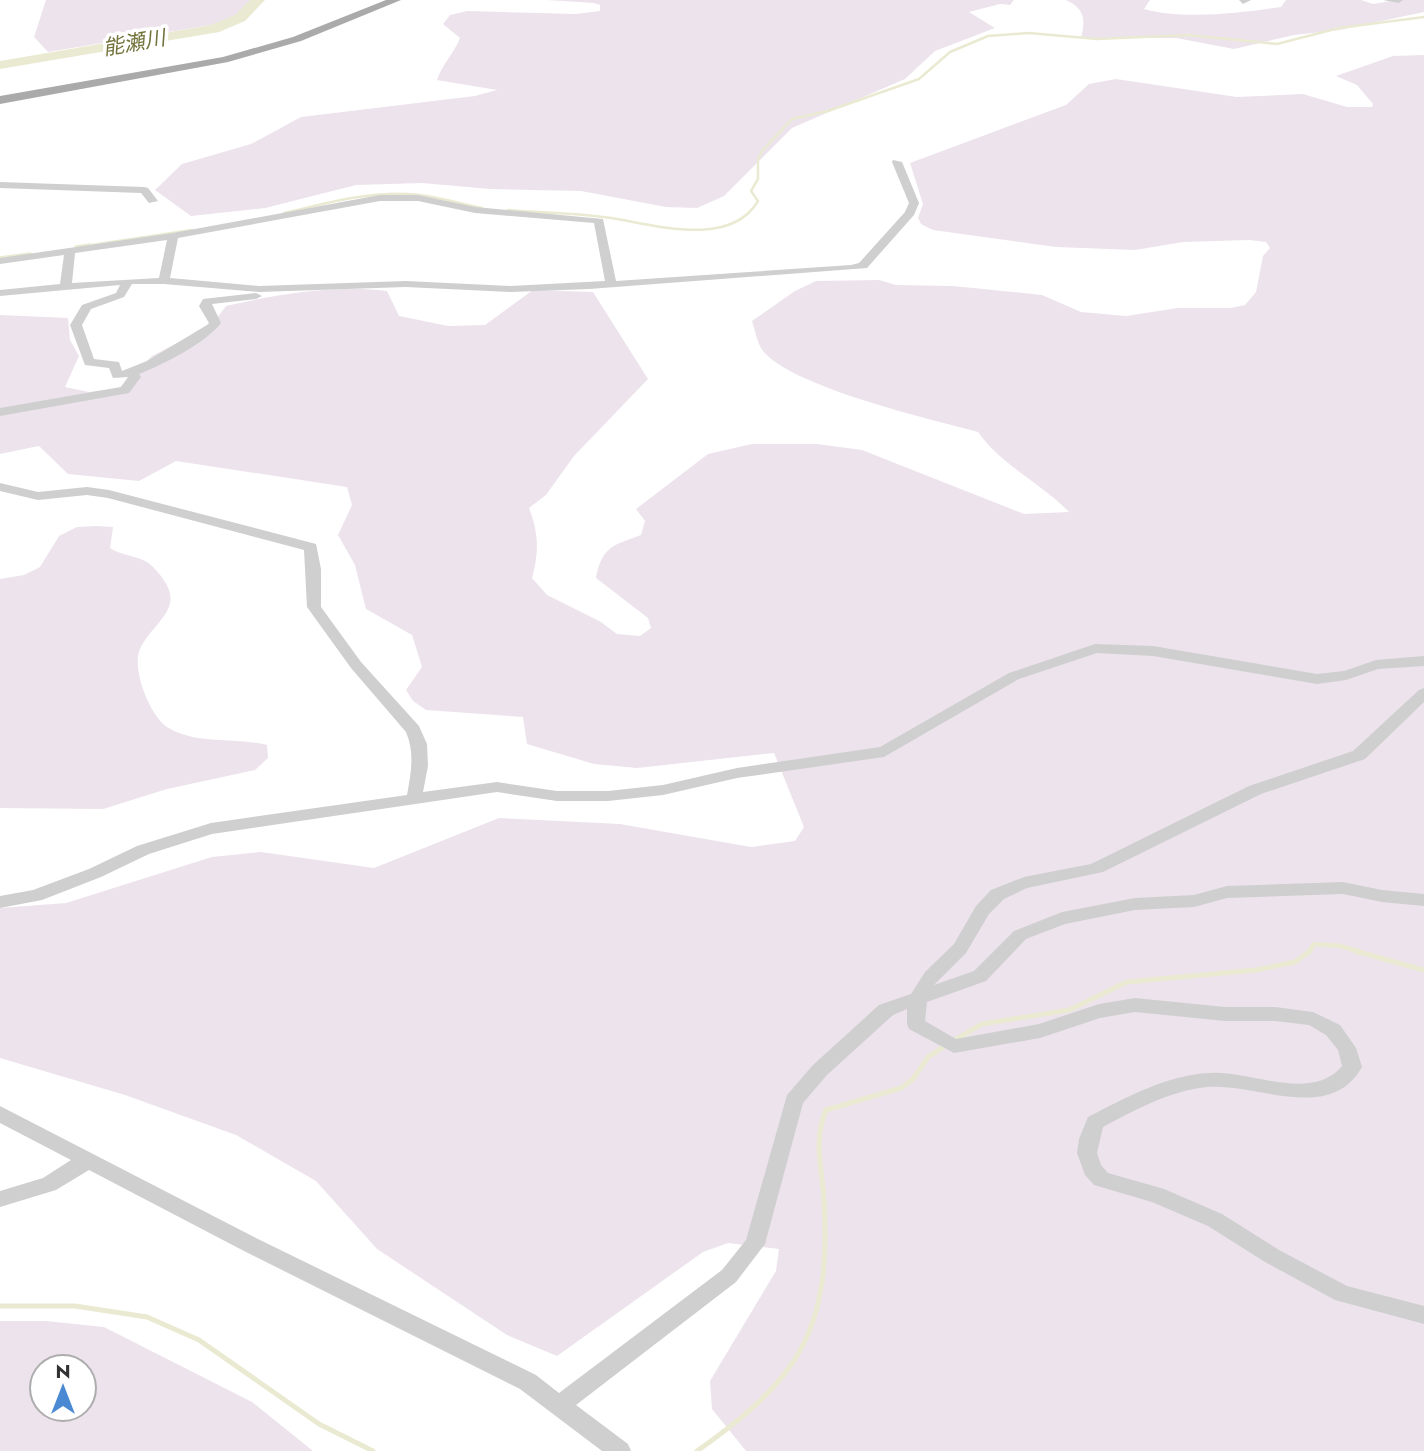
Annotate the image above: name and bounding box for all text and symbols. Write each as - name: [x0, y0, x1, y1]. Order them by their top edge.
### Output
- water label: 能瀬川: [100, 22, 170, 63]
- north arrow: [28, 1353, 98, 1423]
- text: N: [55, 1358, 71, 1385]

